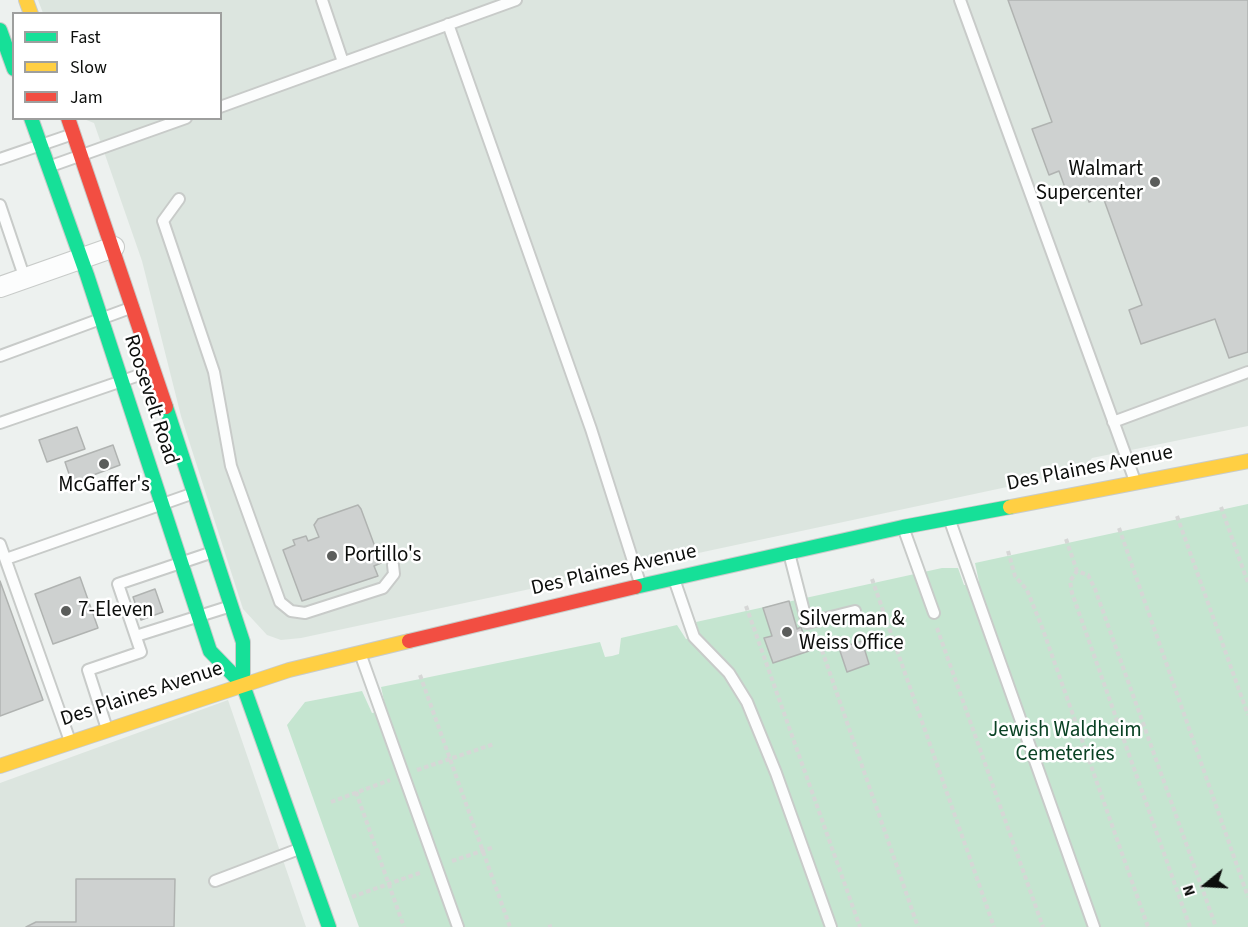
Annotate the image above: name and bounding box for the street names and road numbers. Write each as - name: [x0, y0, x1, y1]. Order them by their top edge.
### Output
- street label: Roosevelt Road: [117, 332, 183, 468]
- street label: Des Plaines Avenue: [1005, 441, 1175, 497]
- street label: Des Plaines Avenue: [529, 540, 699, 602]
- street label: Des Plaines Avenue: [58, 657, 226, 733]

